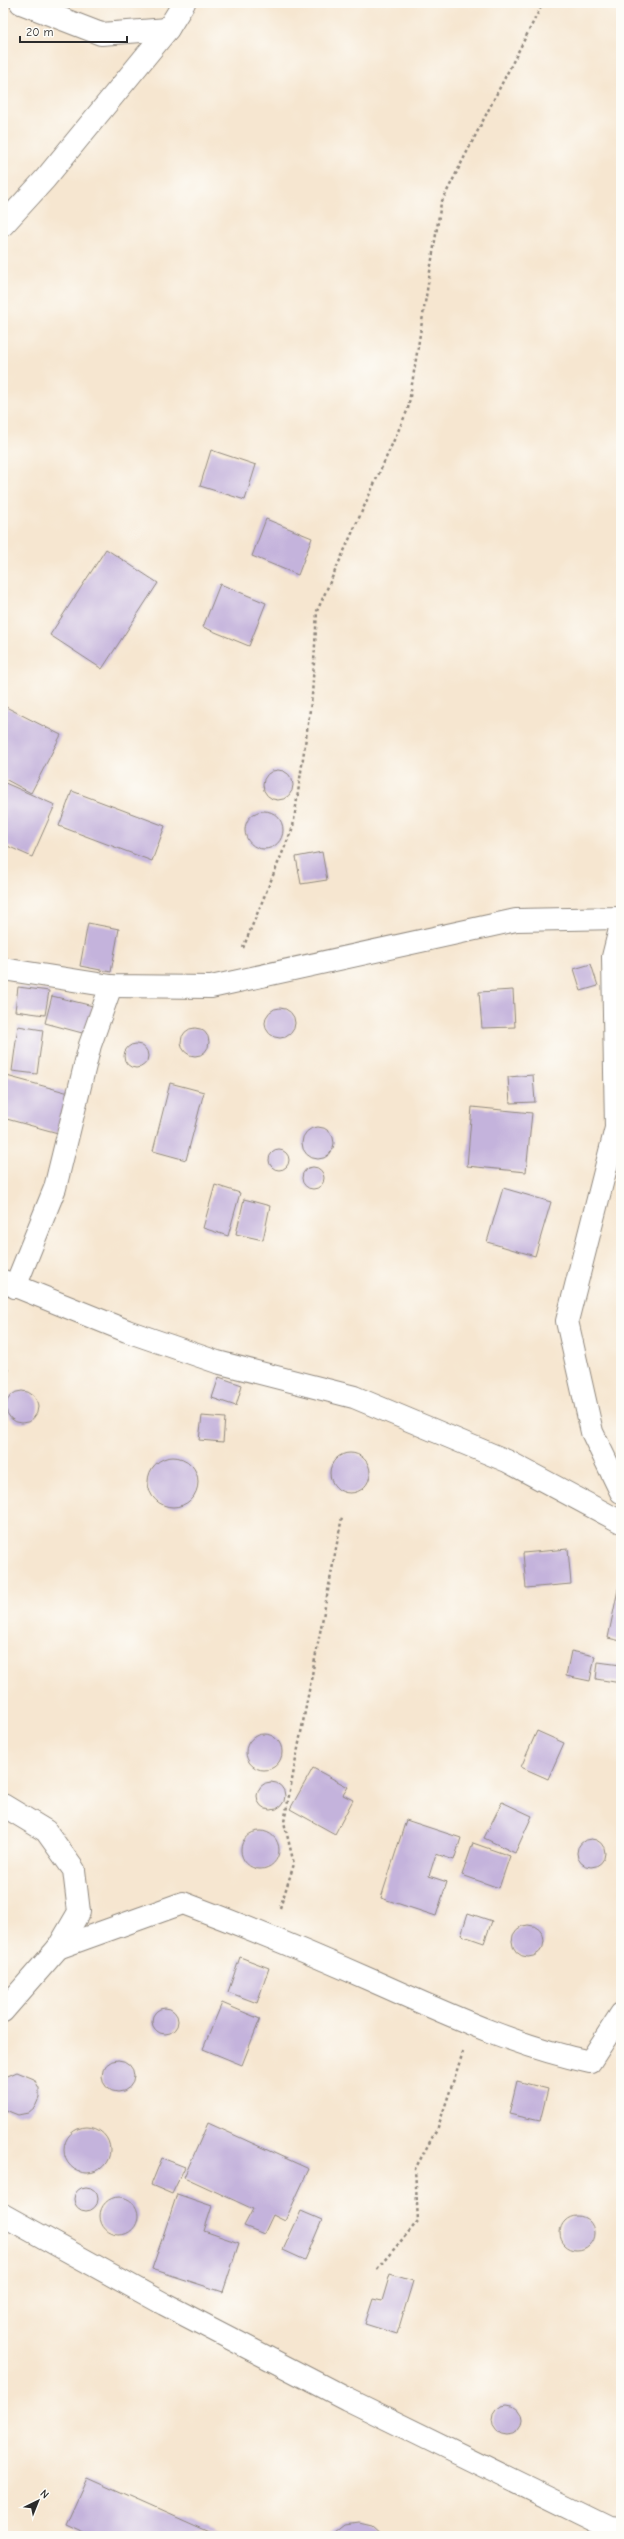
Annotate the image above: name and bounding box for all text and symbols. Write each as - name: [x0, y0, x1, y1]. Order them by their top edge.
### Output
- scale bar: [20, 18, 127, 44]
- text: 20 m: [26, 25, 54, 39]
- north arrow: [18, 2481, 58, 2521]
- text: N: [37, 2487, 52, 2501]

